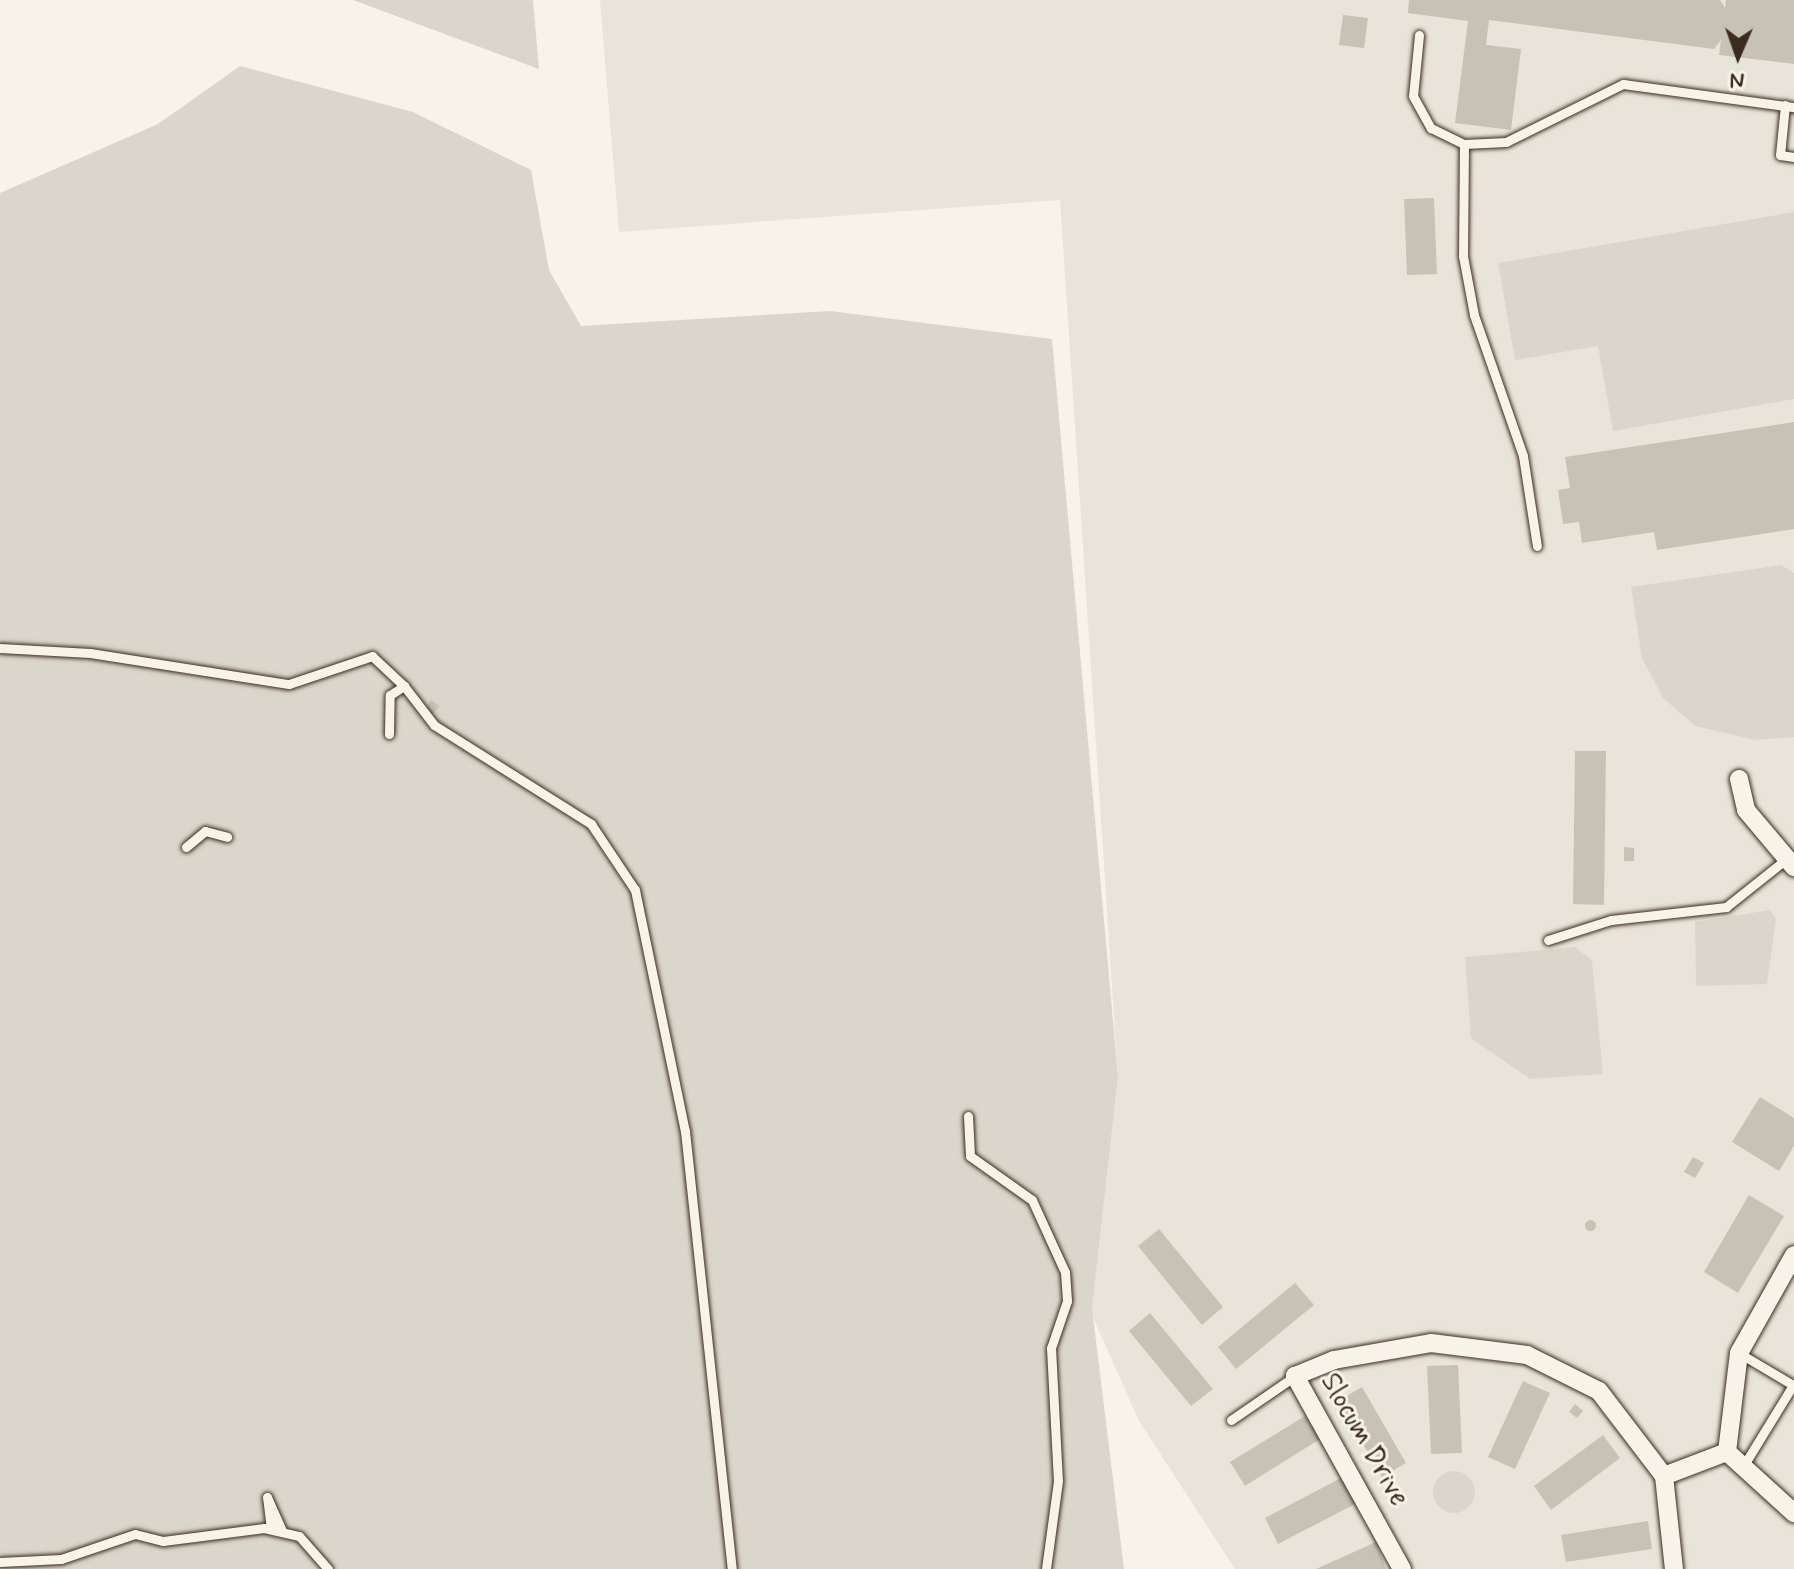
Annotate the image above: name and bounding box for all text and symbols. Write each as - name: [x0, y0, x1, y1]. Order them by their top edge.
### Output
- north arrow: [1698, 16, 1778, 96]
- text: N: [1729, 66, 1745, 94]
- street label: Slocum Drive: [1313, 1368, 1415, 1512]

